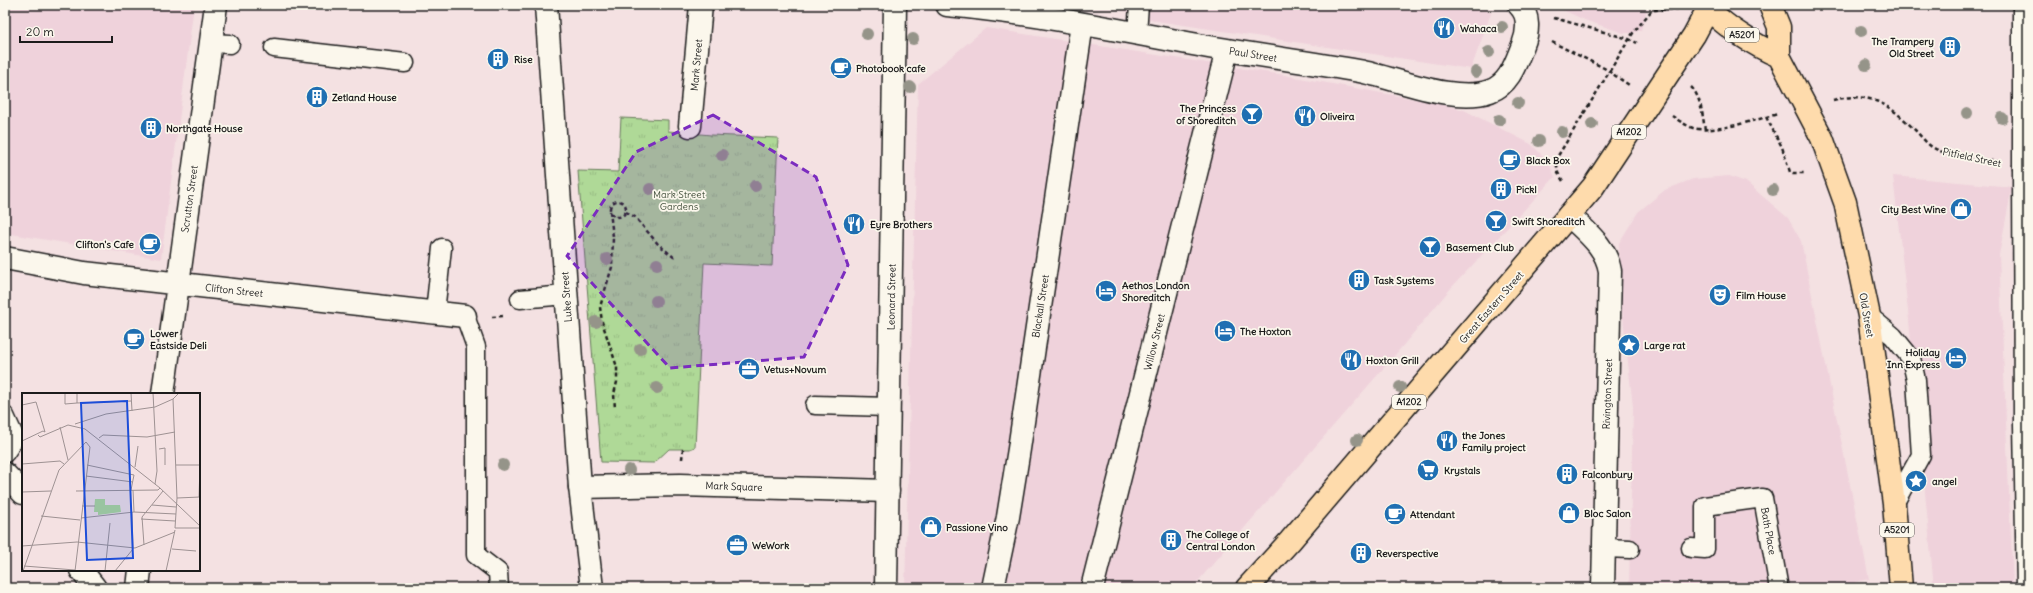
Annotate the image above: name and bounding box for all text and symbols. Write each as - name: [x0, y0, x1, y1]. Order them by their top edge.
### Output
- restaurant icon: Wahaca: [1431, 15, 1457, 41]
- scale bar: [20, 18, 112, 44]
- place label: Wahaca: [1460, 22, 1497, 35]
- text: 20 m: [26, 24, 54, 39]
- road number: A5201: [1725, 28, 1759, 42]
- building icon: The Trampery Old Street: [1937, 34, 1963, 60]
- place label: The Trampery Old Street: [1871, 35, 1935, 60]
- street label: Mark Street: [688, 38, 705, 92]
- street label: Paul Street: [1228, 44, 1279, 65]
- building icon: Rise: [485, 46, 511, 72]
- place label: Rise: [514, 53, 533, 66]
- cafe icon: Photobook cafe: [828, 55, 854, 81]
- place label: Photobook cafe: [856, 62, 926, 75]
- building icon: Zetland House: [304, 84, 330, 110]
- place label: Zetland House: [332, 91, 397, 104]
- bar icon: The Princess of Shoreditch: [1239, 101, 1265, 127]
- place label: The Princess of Shoreditch: [1176, 102, 1236, 127]
- restaurant icon: Oliveira: [1292, 103, 1318, 129]
- place label: Oliveira: [1320, 110, 1355, 123]
- building icon: Northgate House: [138, 115, 164, 141]
- place label: Northgate House: [166, 122, 243, 135]
- road number: A1202: [1612, 125, 1646, 139]
- street label: Pitfield Street: [1941, 145, 2003, 170]
- cafe icon: Black Box: [1497, 147, 1523, 173]
- place label: Black Box: [1526, 154, 1570, 167]
- street label: Scrutton Street: [178, 164, 201, 234]
- building icon: Pickl: [1488, 176, 1514, 202]
- place label: Pickl: [1516, 183, 1537, 196]
- park label: Mark Street Gardens: [653, 188, 706, 213]
- shop icon: City Best Wine: [1948, 196, 1974, 222]
- place label: City Best Wine: [1881, 203, 1947, 216]
- bar icon: Swift Shoreditch: [1483, 208, 1509, 234]
- restaurant icon: Eyre Brothers: [841, 211, 867, 237]
- place label: Swift Shoreditch: [1512, 215, 1585, 228]
- place label: Eyre Brothers: [870, 218, 933, 231]
- cafe icon: Clifton's Cafe: [137, 231, 163, 257]
- bar icon: Basement Club: [1417, 234, 1443, 260]
- place label: Clifton's Cafe: [76, 238, 135, 251]
- place label: Basement Club: [1446, 241, 1514, 254]
- street label: Leonard Street: [884, 263, 899, 330]
- building icon: Task Systems: [1346, 267, 1372, 293]
- street label: Great Eastern Street: [1456, 268, 1527, 346]
- street label: Luke Street: [558, 271, 575, 323]
- street label: Blackall Street: [1029, 273, 1052, 339]
- place label: Task Systems: [1374, 274, 1435, 287]
- hotel icon: Aethos London Shoreditch: [1093, 278, 1119, 304]
- place label: Aethos London Shoreditch: [1122, 279, 1190, 304]
- street label: Clifton Street: [204, 281, 264, 300]
- theatre icon: Film House: [1707, 282, 1733, 308]
- place label: Film House: [1736, 289, 1786, 302]
- street label: Old Street: [1856, 292, 1877, 339]
- street label: Willow Street: [1141, 312, 1168, 372]
- hotel icon: The Hoxton: [1212, 318, 1238, 344]
- place label: The Hoxton: [1240, 325, 1291, 338]
- cafe icon: Lower Eastside Deli: [121, 326, 147, 352]
- place label: Lower Eastside Deli: [150, 327, 207, 352]
- place icon: Large rat: [1616, 332, 1642, 358]
- place label: Large rat: [1644, 339, 1686, 352]
- hotel icon: Holiday Inn Express: [1943, 345, 1969, 371]
- place label: Holiday Inn Express: [1887, 346, 1940, 371]
- restaurant icon: Hoxton Grill: [1338, 347, 1364, 373]
- place label: Hoxton Grill: [1366, 354, 1419, 367]
- office icon: Vetus+Novum: [736, 356, 762, 382]
- street label: Rivington Street: [1600, 358, 1615, 430]
- place label: Vetus+Novum: [764, 363, 826, 376]
- inset map: [22, 393, 200, 571]
- road number: A1202: [1392, 395, 1426, 409]
- restaurant icon: the Jones Family project: [1434, 428, 1460, 454]
- place label: the Jones Family project: [1461, 429, 1526, 454]
- supermarket icon: Krystals: [1415, 457, 1441, 483]
- building icon: Falconbury: [1554, 461, 1580, 487]
- place label: Krystals: [1444, 464, 1481, 477]
- place label: Falconbury: [1582, 468, 1633, 481]
- place icon: angel: [1903, 468, 1929, 494]
- place label: angel: [1932, 475, 1957, 488]
- street label: Mark Square: [705, 479, 763, 494]
- shop icon: Bloc Salon: [1556, 500, 1582, 526]
- cafe icon: Attendant: [1382, 501, 1408, 527]
- street label: Bath Place: [1758, 506, 1779, 556]
- place label: Bloc Salon: [1584, 507, 1631, 520]
- place label: Attendant: [1410, 508, 1455, 521]
- shop icon: Passione Vino: [918, 514, 944, 540]
- place label: Passione Vino: [946, 521, 1008, 534]
- road number: A5201: [1880, 523, 1914, 537]
- building icon: The College of Central London: [1158, 527, 1184, 553]
- place label: The College of Central London: [1186, 528, 1255, 553]
- office icon: WeWork: [724, 532, 750, 558]
- place label: WeWork: [752, 539, 789, 552]
- building icon: Reverspective: [1348, 540, 1374, 566]
- place label: Reverspective: [1376, 547, 1439, 560]

